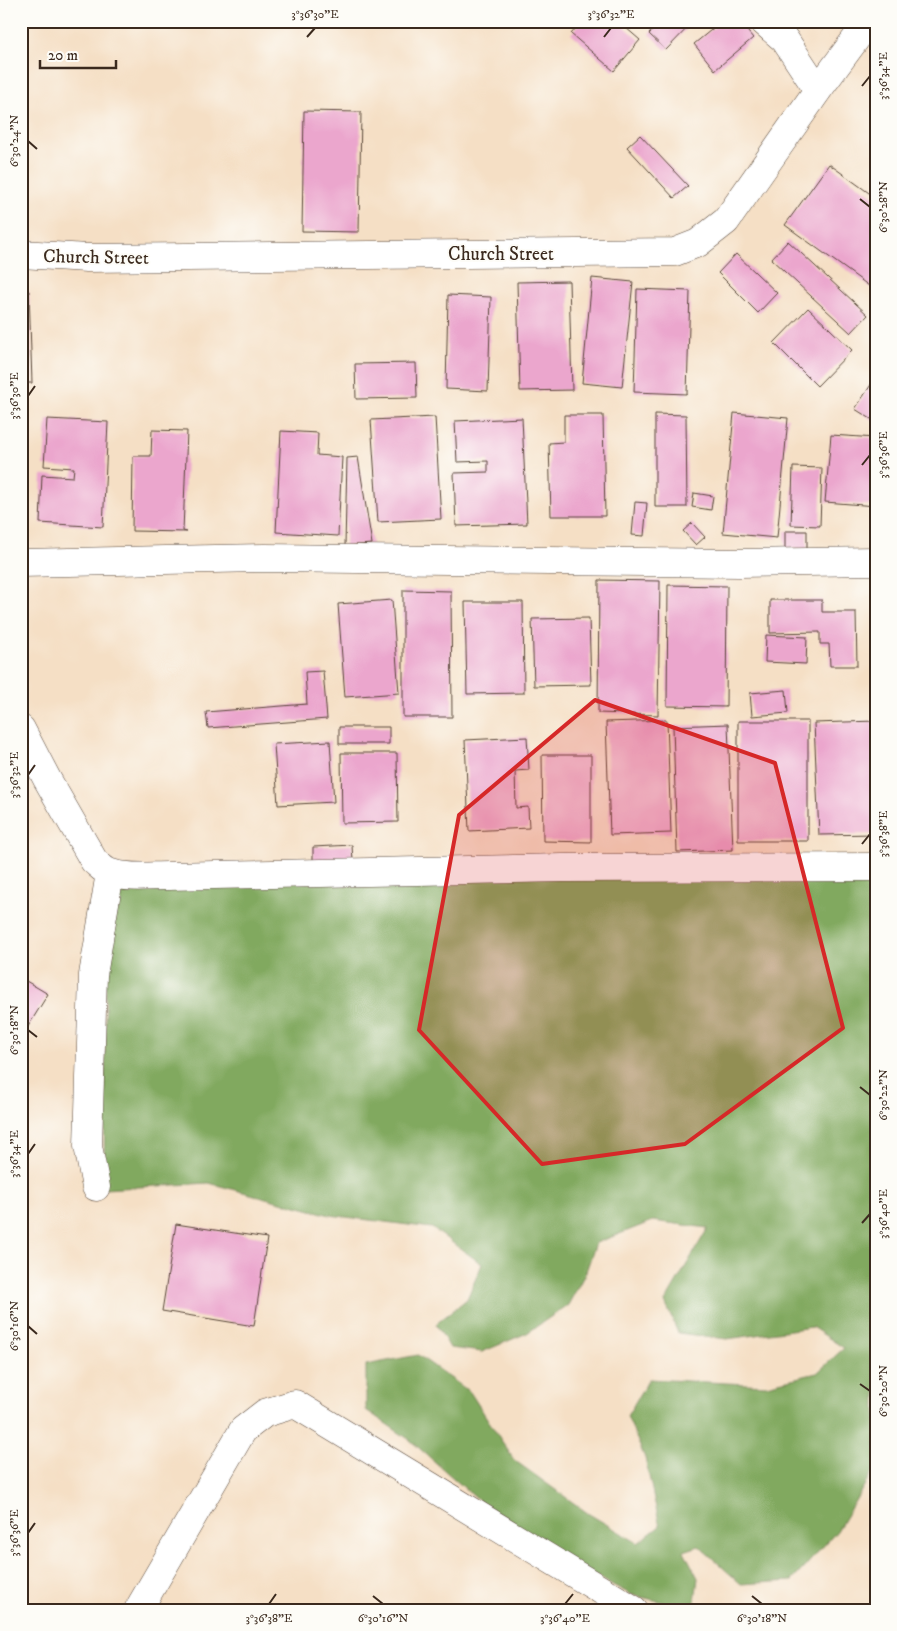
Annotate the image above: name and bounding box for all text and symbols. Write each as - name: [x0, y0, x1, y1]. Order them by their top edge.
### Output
- text: 3°36'30"E: [291, 7, 339, 22]
- text: 3°36'32"E: [588, 7, 635, 22]
- scale bar: [40, 38, 116, 70]
- text: 20 m: [48, 46, 78, 65]
- text: 3°36'34"E: [876, 52, 891, 100]
- text: 6°30'24"N: [7, 115, 22, 167]
- text: 6°30'28"N: [876, 181, 891, 233]
- street label: Church Street: [448, 243, 554, 266]
- street label: Church Street: [43, 245, 149, 270]
- text: 3°36'30"E: [7, 372, 22, 420]
- text: 3°36'36"E: [876, 431, 891, 479]
- text: 3°36'32"E: [7, 751, 22, 798]
- text: 3°36'38"E: [876, 810, 891, 858]
- text: 6°30'18"N: [7, 1005, 22, 1055]
- text: 6°30'22"N: [876, 1069, 891, 1121]
- text: 3°36'34"E: [7, 1130, 22, 1178]
- text: 3°36'40"E: [876, 1189, 891, 1239]
- text: 6°30'16"N: [7, 1301, 22, 1351]
- text: 6°30'20"N: [876, 1365, 891, 1417]
- text: 3°36'36"E: [7, 1509, 22, 1557]
- text: 3°36'38"E: [245, 1611, 293, 1626]
- text: 6°30'16"N: [358, 1611, 408, 1626]
- text: 3°36'40"E: [540, 1611, 590, 1626]
- text: 6°30'18"N: [737, 1611, 787, 1626]

